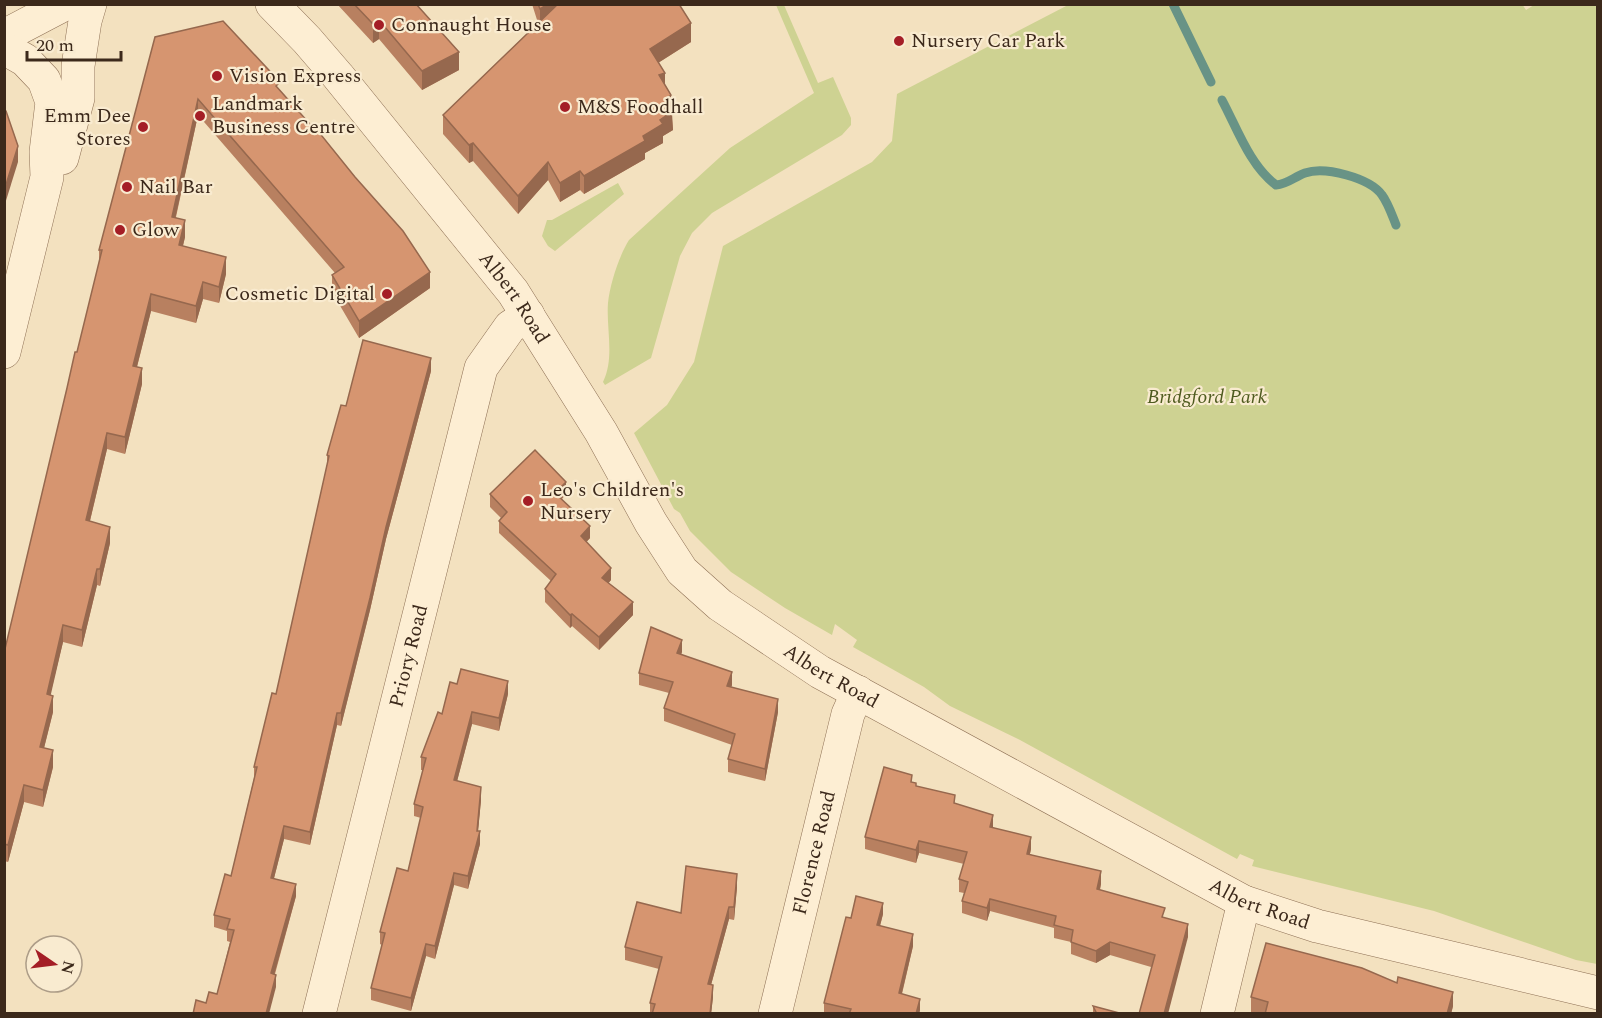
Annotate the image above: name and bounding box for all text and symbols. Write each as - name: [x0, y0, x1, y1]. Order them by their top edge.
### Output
- place label: Connaught House: [391, 10, 551, 40]
- marker: Connaught House: [372, 18, 386, 32]
- scale bar: [27, 24, 122, 62]
- place label: Nursery Car Park: [911, 26, 1065, 56]
- text: 20 m: [36, 32, 74, 59]
- marker: Nursery Car Park: [892, 34, 906, 48]
- place label: Vision Express: [229, 61, 361, 91]
- marker: Vision Express: [210, 69, 224, 83]
- place label: Landmark Business Centre: [212, 89, 355, 142]
- place label: M&S Foodhall: [577, 92, 703, 122]
- marker: M&S Foodhall: [558, 100, 572, 114]
- place label: Emm Dee Stores: [44, 101, 131, 154]
- marker: Landmark Business Centre: [193, 109, 207, 123]
- marker: Emm Dee Stores: [136, 120, 150, 134]
- place label: Nail Bar: [139, 172, 213, 202]
- marker: Nail Bar: [120, 180, 134, 194]
- place label: Glow: [132, 215, 180, 245]
- marker: Glow: [113, 223, 127, 237]
- street label: Albert Road: [471, 245, 557, 350]
- place label: Cosmetic Digital: [225, 279, 375, 309]
- marker: Cosmetic Digital: [380, 287, 394, 301]
- park label: Bridgford Park: [1147, 382, 1268, 412]
- place label: Leo's Children's Nursery: [540, 475, 684, 528]
- marker: Leo's Children's Nursery: [521, 494, 535, 508]
- street label: Priory Road: [381, 601, 436, 711]
- street label: Albert Road: [777, 636, 884, 716]
- street label: Florence Road: [785, 787, 844, 918]
- street label: Albert Road: [1203, 871, 1314, 938]
- north arrow: [24, 934, 84, 994]
- text: N: [54, 958, 81, 977]

